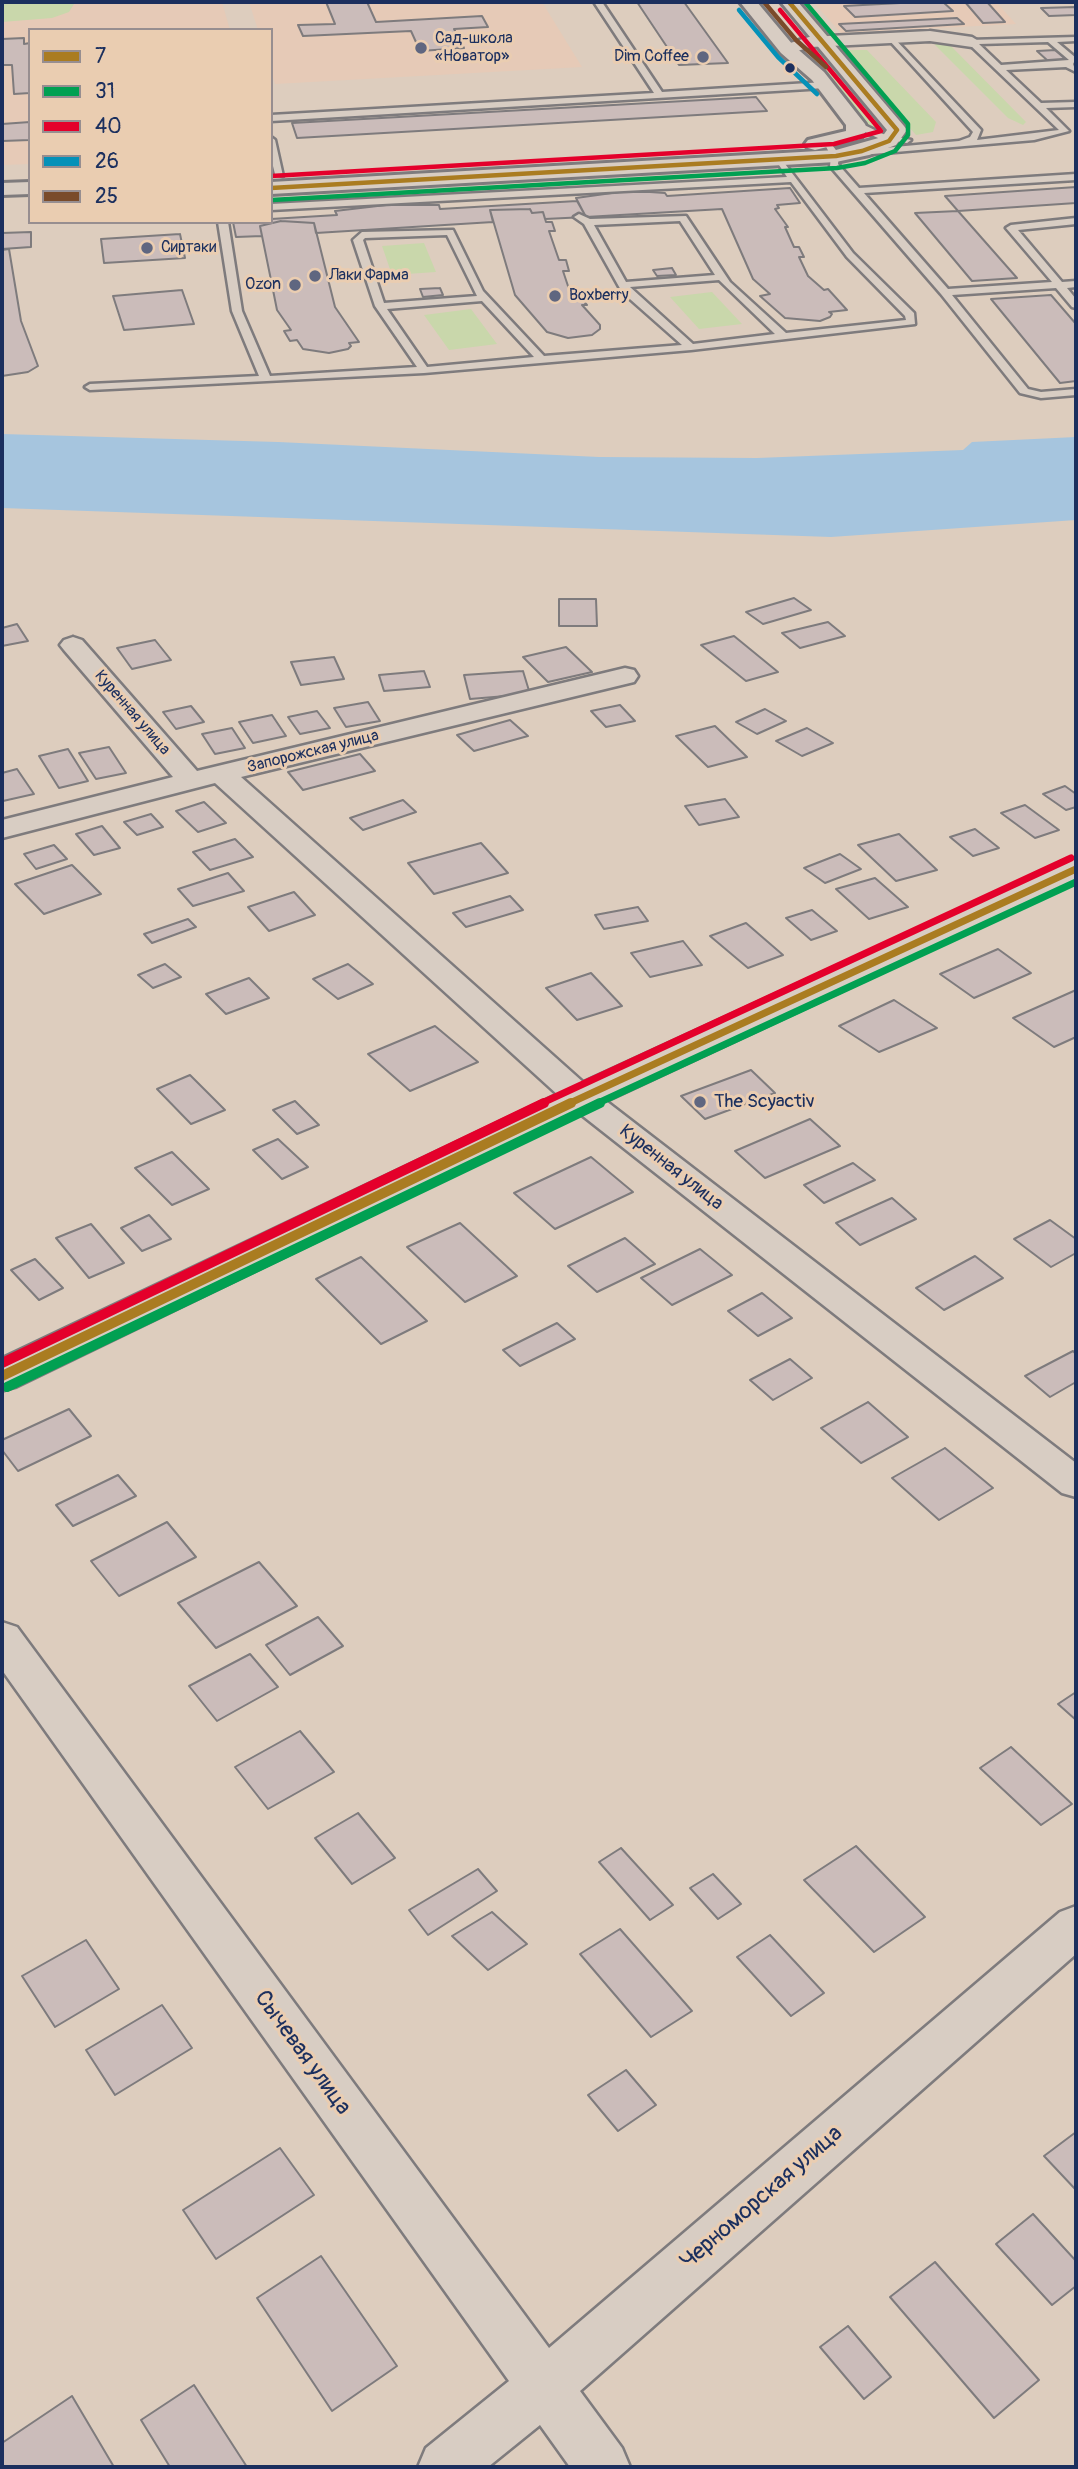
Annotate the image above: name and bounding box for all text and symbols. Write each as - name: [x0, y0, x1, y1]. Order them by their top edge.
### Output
- legend: [28, 28, 273, 224]
- place label: Сад-школа «Новатор»: [435, 29, 513, 67]
- marker: Сад-школа «Новатор»: [413, 40, 429, 56]
- text: 7: [95, 43, 106, 70]
- place label: Dim Coffee: [614, 47, 689, 67]
- marker: Dim Coffee: [695, 49, 711, 65]
- unlabelled marker: [783, 61, 797, 75]
- text: 31: [95, 78, 115, 105]
- text: 40: [95, 113, 122, 140]
- text: 26: [95, 148, 119, 175]
- text: 25: [95, 183, 118, 210]
- place label: Сиртаки: [161, 238, 216, 258]
- marker: Сиртаки: [139, 240, 155, 256]
- place label: Лаки Фарма: [329, 266, 409, 286]
- marker: Лаки Фарма: [307, 268, 323, 284]
- place label: Ozon: [245, 275, 281, 295]
- marker: Ozon: [287, 277, 303, 293]
- place label: Boxberry: [569, 286, 628, 306]
- marker: Boxberry: [547, 288, 563, 304]
- street label: Куренная улица: [90, 667, 174, 759]
- street label: Запорожская улица: [245, 726, 381, 778]
- place label: The Scyactiv: [714, 1091, 814, 1113]
- marker: The Scyactiv: [692, 1094, 708, 1110]
- street label: Куренная улица: [615, 1120, 727, 1216]
- street label: Сычевая улица: [248, 1985, 356, 2121]
- street label: Черноморская улица: [675, 2120, 849, 2276]

